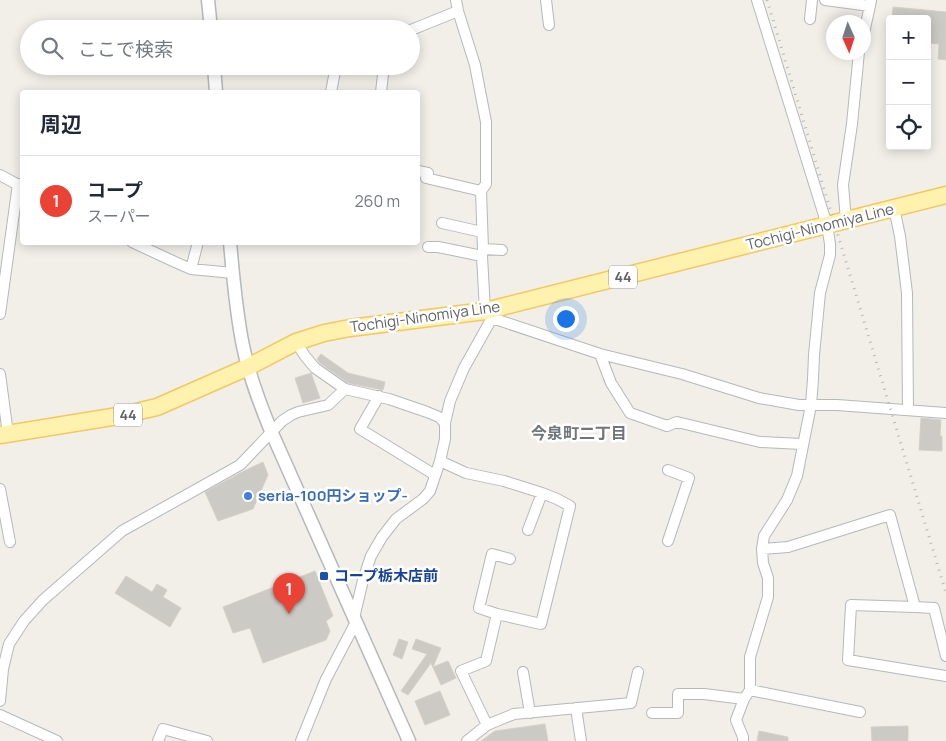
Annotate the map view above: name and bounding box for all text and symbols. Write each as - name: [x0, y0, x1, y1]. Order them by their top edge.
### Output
- north arrow: [826, 15, 871, 60]
- map controls: [886, 15, 931, 150]
- button: +: [886, 15, 931, 60]
- search box: [20, 20, 420, 75]
- icon: search: [38, 34, 66, 62]
- text: ここで検索: [78, 36, 173, 62]
- button: −: [886, 60, 931, 105]
- button: locate: [886, 105, 931, 150]
- text: 周辺: [40, 110, 82, 138]
- text: コープ: [87, 177, 143, 203]
- text: 1: [52, 190, 60, 212]
- text: 260 m: [354, 190, 400, 212]
- street label: Tochigi-Ninomiya Line: [744, 198, 896, 255]
- text: スーパー: [87, 205, 151, 227]
- road number: 44: [609, 266, 637, 288]
- street label: Tochigi-Ninomiya Line: [348, 296, 502, 337]
- your location: [553, 306, 579, 332]
- road number: 44: [114, 404, 142, 426]
- district label: 今泉町二丁目: [531, 422, 627, 444]
- place label: seria-100円ショップ-: [258, 485, 408, 506]
- marker: seria-100円ショップ-: [242, 490, 254, 502]
- place label: コープ栃木店前: [334, 565, 438, 586]
- marker: コープ栃木店前: [318, 570, 330, 582]
- pin: 1: [273, 573, 305, 614]

